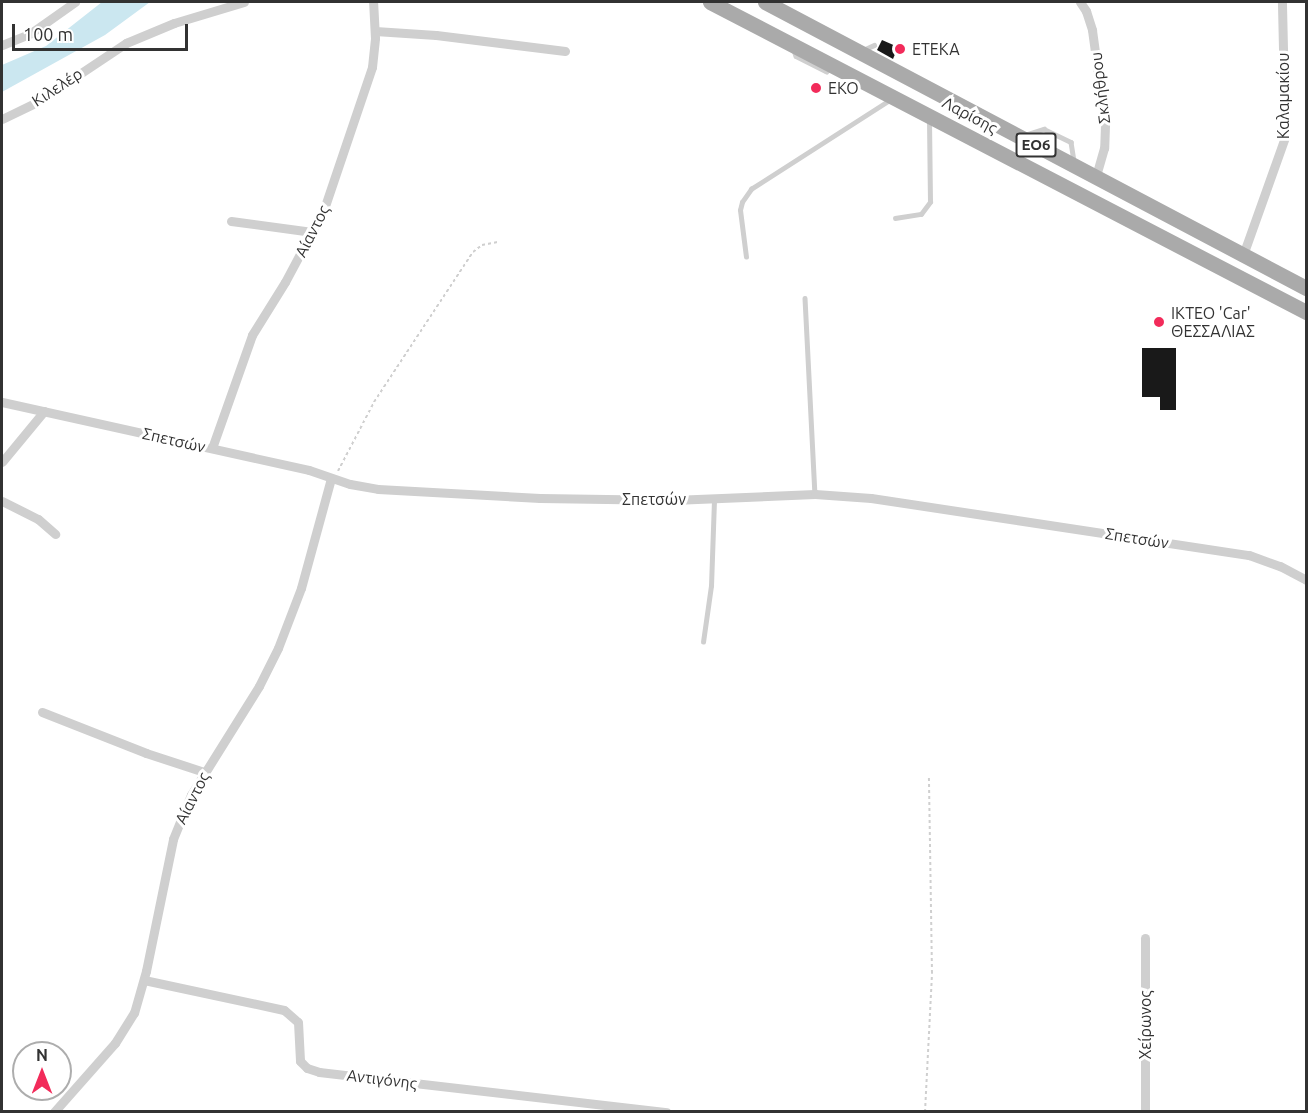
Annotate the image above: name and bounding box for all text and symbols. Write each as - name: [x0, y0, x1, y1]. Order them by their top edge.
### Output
- scale bar: [15, 12, 190, 50]
- text: 100 m: [23, 24, 73, 44]
- place label: ΕΤΕΚΑ: [912, 39, 960, 59]
- marker: ΕΤΕΚΑ: [893, 42, 907, 56]
- street label: Σκλήθρου: [1086, 51, 1114, 125]
- street label: Καλαμακίου: [1273, 53, 1293, 139]
- street label: Κιλελέρ: [28, 64, 86, 110]
- place label: EKO: [828, 78, 859, 98]
- marker: EKO: [809, 81, 823, 95]
- street label: Λαρίσης: [939, 93, 1001, 137]
- road number: ΕΟ6: [1015, 133, 1057, 157]
- street label: Αίαντος: [291, 202, 333, 260]
- place label: ΙΚΤΕΟ 'Car' ΘΕΣΣΑΛΙΑΣ: [1171, 303, 1255, 341]
- marker: ΙΚΤΕΟ 'Car' ΘΕΣΣΑΛΙΑΣ: [1152, 315, 1166, 329]
- street label: Σπετσών: [141, 423, 207, 457]
- street label: Σπετσών: [622, 489, 686, 509]
- street label: Σπετσών: [1104, 524, 1170, 552]
- street label: Αίαντος: [171, 769, 213, 827]
- street label: Χείρωνος: [1135, 990, 1155, 1060]
- north arrow: [12, 1041, 72, 1101]
- text: N: [36, 1046, 48, 1064]
- street label: Αντιγόνης: [346, 1065, 418, 1093]

